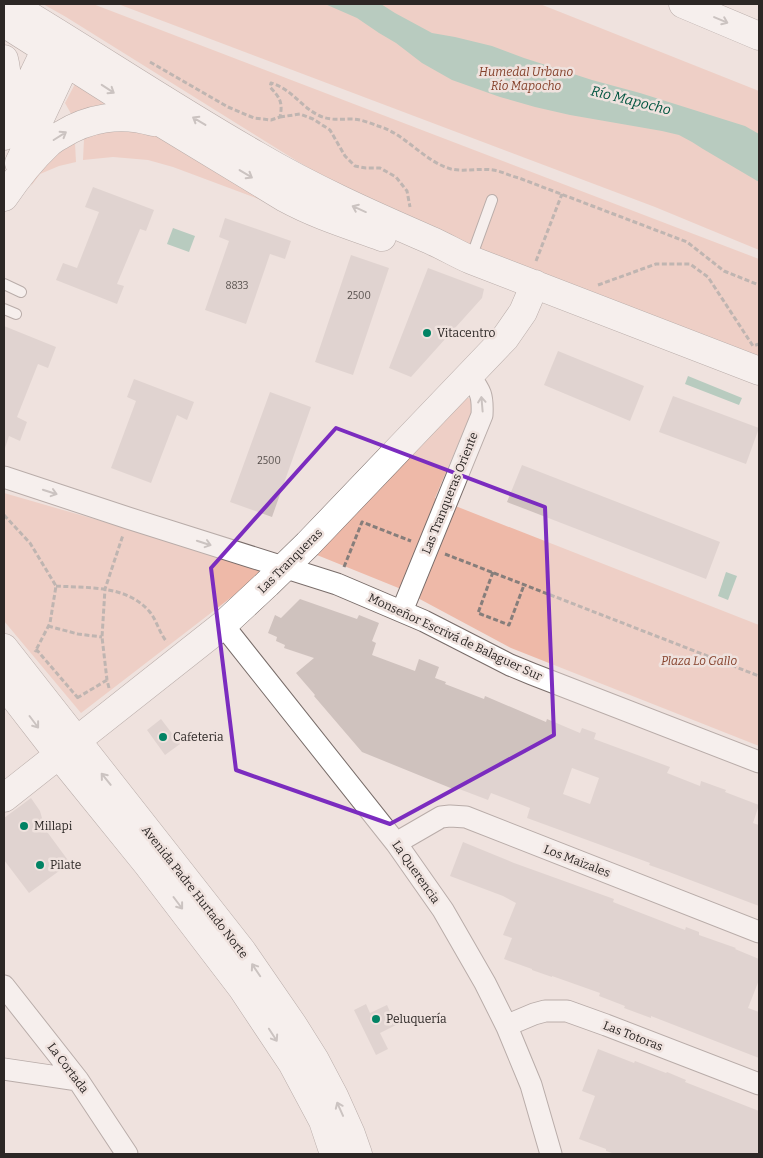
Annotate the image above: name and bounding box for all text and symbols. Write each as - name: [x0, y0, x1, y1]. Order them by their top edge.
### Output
- one-way arrow: [713, 16, 728, 25]
- park label: Humedal Urbano Río Mapocho: [479, 65, 574, 93]
- water label: Río Mapocho: [589, 82, 673, 119]
- one-way arrow: [100, 84, 114, 94]
- one-way arrow: [192, 115, 206, 125]
- one-way arrow: [52, 130, 66, 140]
- one-way arrow: [238, 170, 252, 180]
- one-way arrow: [352, 204, 367, 214]
- house number: 8833: [225, 280, 249, 292]
- house number: 2500: [347, 290, 371, 302]
- place label: Vitacentro: [437, 326, 496, 340]
- marker: Vitacentro: [421, 327, 433, 339]
- one-way arrow: [477, 396, 487, 412]
- street label: Las Tranqueras Oriente: [419, 430, 481, 556]
- house number: 2500: [257, 455, 281, 467]
- one-way arrow: [42, 488, 57, 497]
- street label: Las Tranqueras: [255, 526, 325, 596]
- one-way arrow: [196, 538, 212, 548]
- street label: Monseñor Escrivá de Balaguer Sur: [366, 590, 545, 684]
- park label: Plaza Lo Gallo: [661, 654, 737, 668]
- one-way arrow: [28, 715, 39, 728]
- place label: Cafeteria: [173, 730, 224, 744]
- marker: Cafeteria: [157, 731, 169, 743]
- one-way arrow: [101, 773, 112, 786]
- place label: Millapi: [34, 819, 73, 833]
- marker: Millapi: [18, 820, 30, 832]
- street label: Avenida Padre Hurtado Norte: [139, 823, 251, 961]
- street label: La Querencia: [389, 838, 443, 906]
- street label: Los Maizales: [542, 842, 613, 880]
- place label: Pilate: [50, 858, 81, 872]
- marker: Pilate: [34, 859, 46, 871]
- one-way arrow: [173, 896, 183, 910]
- one-way arrow: [250, 964, 260, 978]
- place label: Peluquería: [386, 1012, 447, 1026]
- marker: Peluquería: [370, 1013, 382, 1025]
- street label: Las Totoras: [601, 1018, 665, 1054]
- one-way arrow: [269, 1027, 279, 1041]
- street label: La Cortada: [45, 1040, 92, 1096]
- one-way arrow: [334, 1102, 344, 1117]

